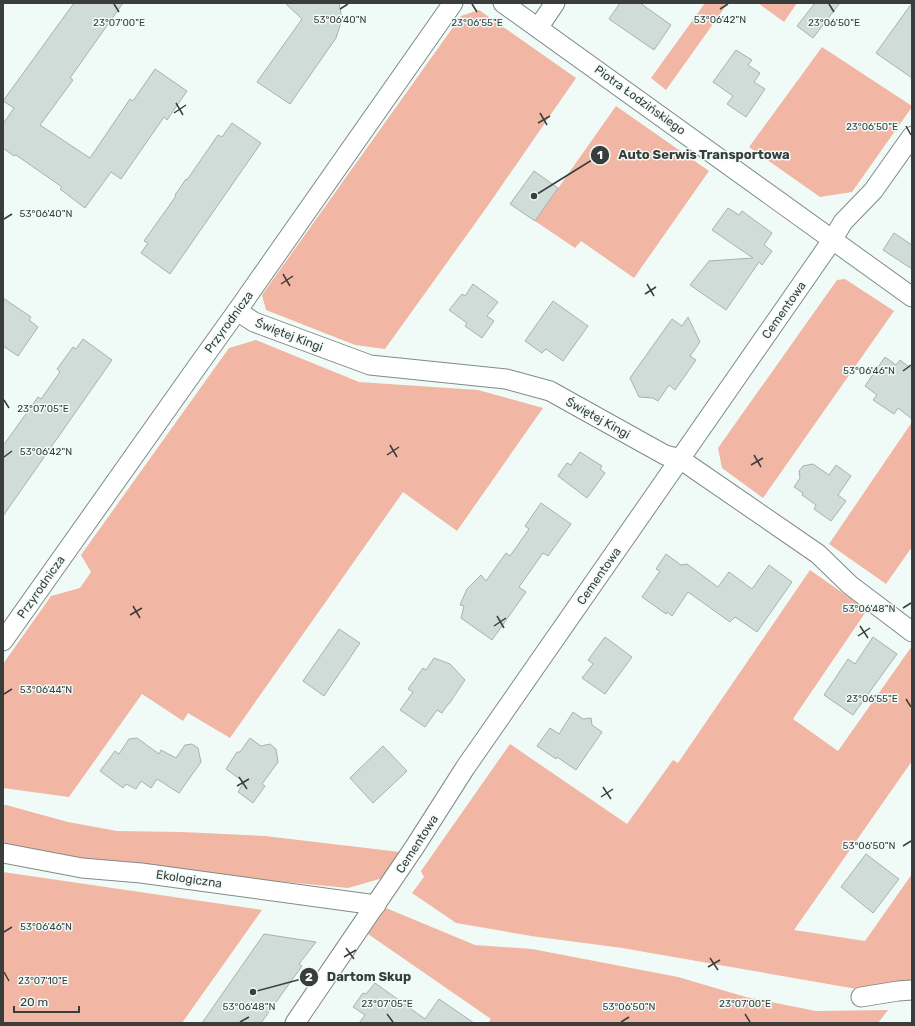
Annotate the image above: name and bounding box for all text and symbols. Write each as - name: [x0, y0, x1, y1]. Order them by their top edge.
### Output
- text: 53°06'40"N: [314, 14, 366, 26]
- text: 53°06'42"N: [694, 14, 746, 26]
- text: 23°07'00"E: [93, 17, 145, 29]
- text: 23°06'55"E: [451, 17, 503, 29]
- text: 23°06'50"E: [808, 17, 860, 29]
- street label: Piotra Łodzińskiego: [592, 62, 688, 138]
- text: 23°06'50"E: [846, 121, 898, 133]
- callout: Auto Serwis Transportowa: [590, 142, 798, 167]
- text: Auto Serwis Transportowa: [618, 147, 790, 162]
- text: 1: [597, 148, 603, 162]
- text: 53°06'40"N: [20, 208, 72, 220]
- street label: Cementowa: [759, 279, 809, 341]
- street label: Przyrodnicza: [202, 288, 256, 356]
- street label: Świętej Kingi: [253, 316, 325, 354]
- text: 53°06'46"N: [843, 365, 895, 377]
- street label: Świętej Kingi: [563, 395, 633, 442]
- text: 23°07'05"E: [17, 403, 69, 415]
- text: 53°06'42"N: [20, 446, 72, 458]
- street label: Cementowa: [574, 545, 624, 607]
- street label: Przyrodnicza: [14, 553, 68, 621]
- text: 53°06'48"N: [843, 603, 895, 615]
- text: 53°06'44"N: [20, 684, 72, 696]
- text: 23°06'55"E: [846, 693, 898, 705]
- street label: Cementowa: [393, 812, 441, 876]
- text: 53°06'50"N: [842, 840, 896, 852]
- street label: Ekologiczna: [155, 867, 223, 891]
- text: 53°06'46"N: [20, 921, 72, 933]
- callout: Dartom Skup: [299, 964, 419, 989]
- text: Dartom Skup: [327, 969, 411, 984]
- text: 2: [305, 970, 313, 984]
- text: 23°07'10"E: [18, 975, 68, 987]
- scale bar: [14, 988, 79, 1014]
- text: 20 m: [20, 995, 48, 1009]
- text: 23°07'05"E: [361, 998, 413, 1010]
- text: 23°07'00"E: [719, 998, 771, 1010]
- text: 53°06'48"N: [223, 1001, 275, 1013]
- text: 53°06'50"N: [602, 1001, 656, 1013]

